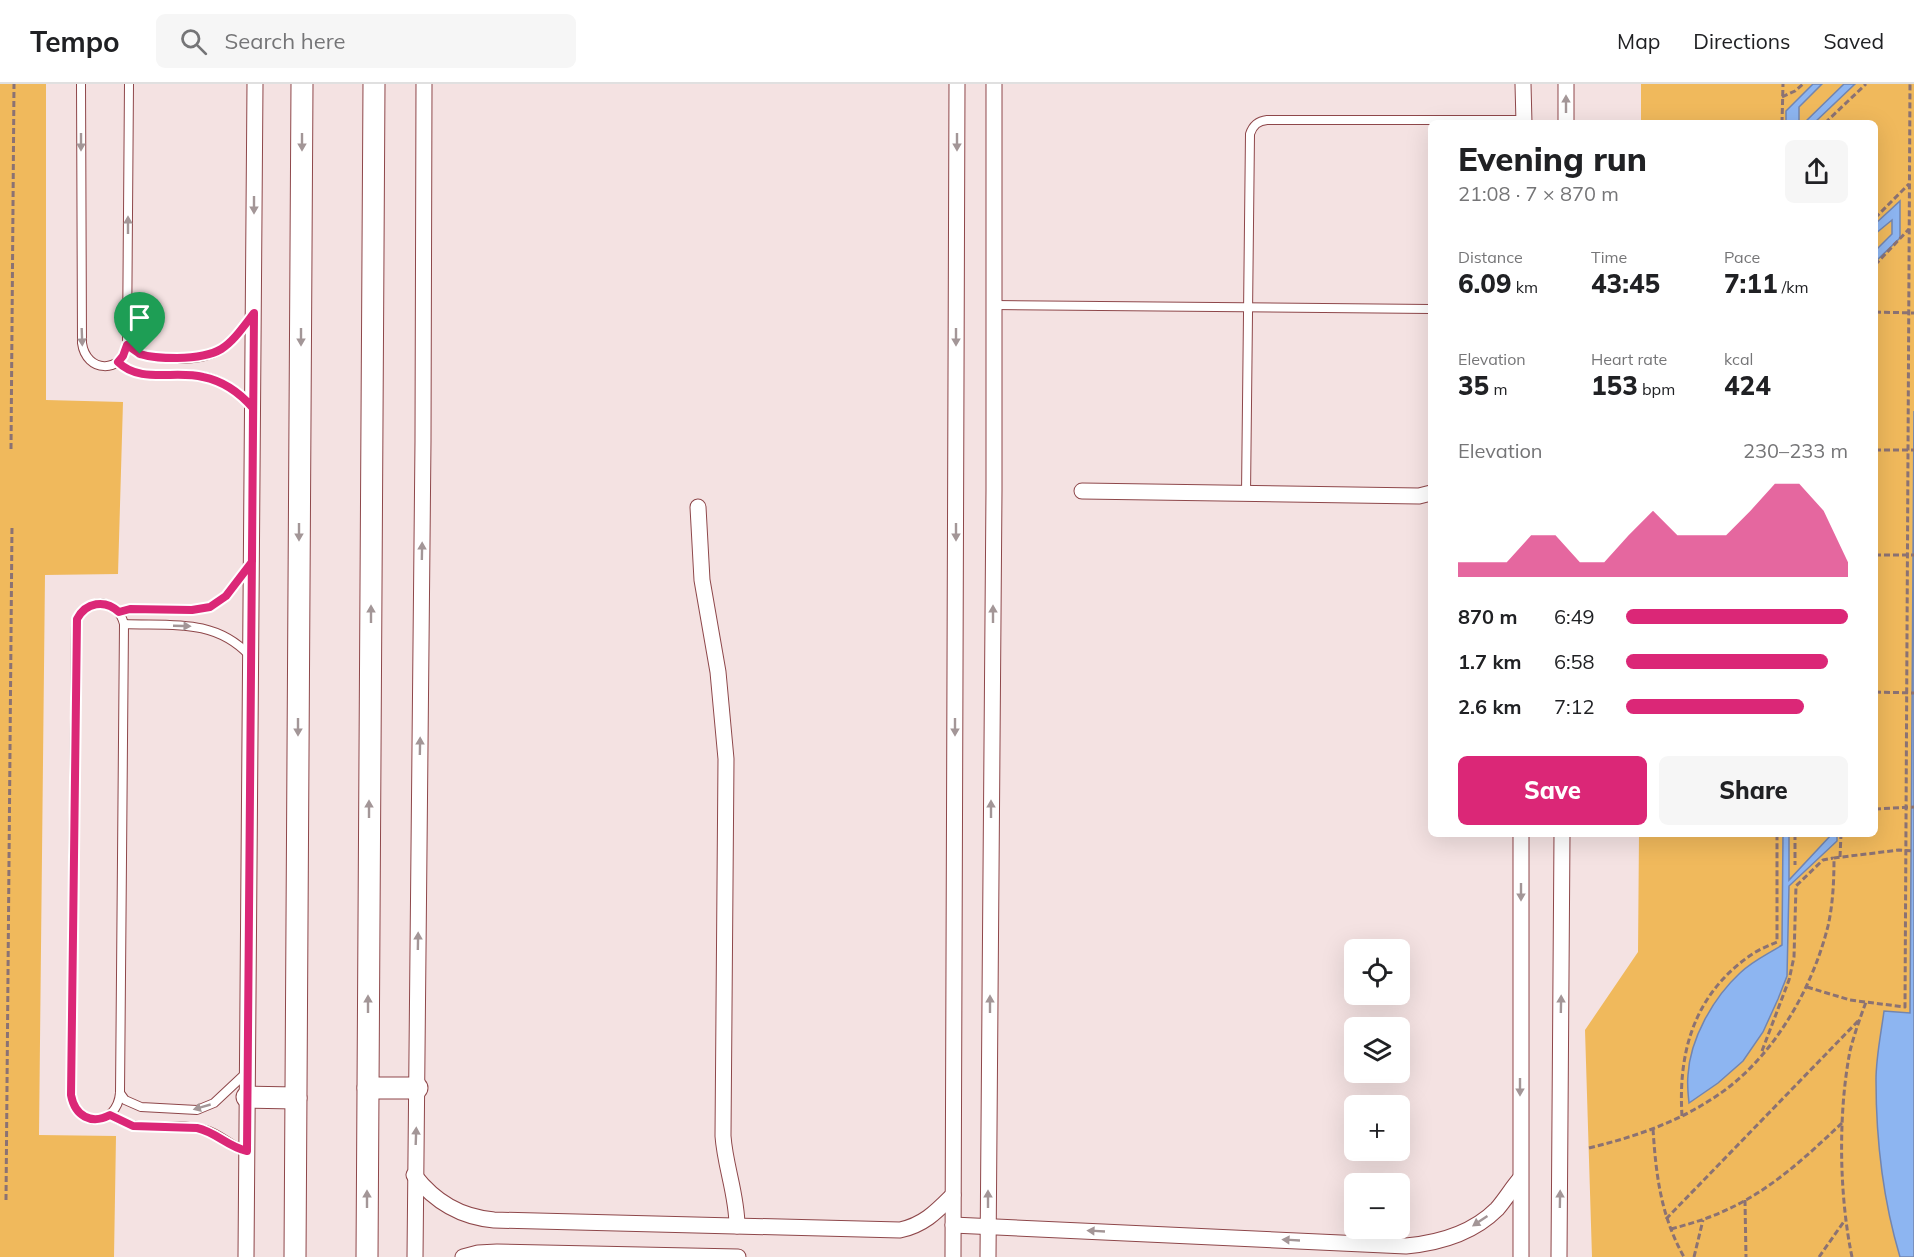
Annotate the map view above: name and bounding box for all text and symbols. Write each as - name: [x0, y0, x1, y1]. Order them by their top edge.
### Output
- search box: [156, 14, 576, 68]
- text: Tempo: [30, 24, 120, 59]
- icon: search: [177, 25, 210, 58]
- text: Search here: [225, 27, 346, 55]
- text: Map: [1617, 28, 1660, 54]
- text: Directions: [1693, 28, 1790, 54]
- text: Saved: [1823, 28, 1884, 54]
- one-way arrow: [1561, 94, 1571, 113]
- one-way arrow: [76, 133, 86, 152]
- one-way arrow: [297, 133, 307, 152]
- one-way arrow: [952, 133, 961, 152]
- text: Evening run: [1458, 138, 1647, 179]
- button: share: [1785, 140, 1848, 203]
- text: 21:08 · 7 × 870 m: [1458, 181, 1619, 206]
- one-way arrow: [249, 196, 259, 215]
- one-way arrow: [123, 216, 133, 235]
- text: Distance: [1458, 247, 1523, 267]
- text: Time: [1591, 247, 1627, 267]
- text: Pace: [1724, 247, 1760, 267]
- text: 6.09: [1458, 267, 1512, 300]
- text: 43:45: [1591, 267, 1660, 300]
- text: 7:11: [1724, 267, 1778, 300]
- text: km: [1512, 277, 1538, 297]
- text: /km: [1778, 277, 1809, 297]
- pin: [114, 292, 165, 354]
- icon: arrive: [123, 301, 156, 334]
- one-way arrow: [77, 328, 87, 347]
- one-way arrow: [296, 328, 306, 347]
- one-way arrow: [951, 328, 961, 347]
- text: Elevation: [1458, 349, 1526, 369]
- text: Heart rate: [1591, 349, 1667, 369]
- text: kcal: [1724, 349, 1753, 369]
- text: 35: [1458, 369, 1489, 402]
- text: 153: [1591, 369, 1638, 402]
- text: 424: [1724, 369, 1771, 402]
- text: m: [1489, 379, 1507, 399]
- text: bpm: [1638, 379, 1675, 399]
- text: Elevation: [1458, 438, 1543, 463]
- text: 230–233 m: [1743, 438, 1848, 463]
- one-way arrow: [295, 523, 304, 542]
- one-way arrow: [951, 523, 961, 542]
- one-way arrow: [418, 541, 427, 560]
- one-way arrow: [366, 604, 376, 623]
- one-way arrow: [988, 604, 998, 623]
- text: 870 m: [1458, 604, 1517, 629]
- text: 6:49: [1554, 604, 1595, 629]
- one-way arrow: [173, 622, 192, 631]
- text: 1.7 km: [1458, 649, 1521, 674]
- text: 6:58: [1554, 649, 1595, 674]
- text: 2.6 km: [1458, 694, 1521, 719]
- text: 7:12: [1554, 694, 1595, 719]
- one-way arrow: [293, 718, 303, 737]
- one-way arrow: [950, 718, 960, 737]
- one-way arrow: [416, 736, 425, 755]
- button: Save: [1458, 756, 1647, 825]
- button: Share: [1659, 756, 1848, 825]
- one-way arrow: [364, 799, 374, 818]
- one-way arrow: [987, 799, 996, 818]
- one-way arrow: [1516, 883, 1526, 902]
- one-way arrow: [414, 931, 423, 950]
- map controls: [1344, 939, 1410, 1239]
- button: locate: [1344, 939, 1410, 1005]
- one-way arrow: [363, 994, 373, 1013]
- one-way arrow: [985, 994, 995, 1013]
- one-way arrow: [1557, 994, 1566, 1013]
- button: layers: [1344, 1017, 1410, 1083]
- one-way arrow: [1515, 1078, 1525, 1097]
- button: +: [1344, 1095, 1410, 1161]
- one-way arrow: [193, 1103, 211, 1112]
- one-way arrow: [411, 1126, 420, 1145]
- button: −: [1344, 1173, 1410, 1239]
- one-way arrow: [362, 1189, 372, 1208]
- one-way arrow: [983, 1189, 993, 1208]
- one-way arrow: [1555, 1189, 1565, 1208]
- one-way arrow: [1473, 1215, 1489, 1227]
- one-way arrow: [1087, 1226, 1106, 1235]
- one-way arrow: [1281, 1236, 1300, 1245]

